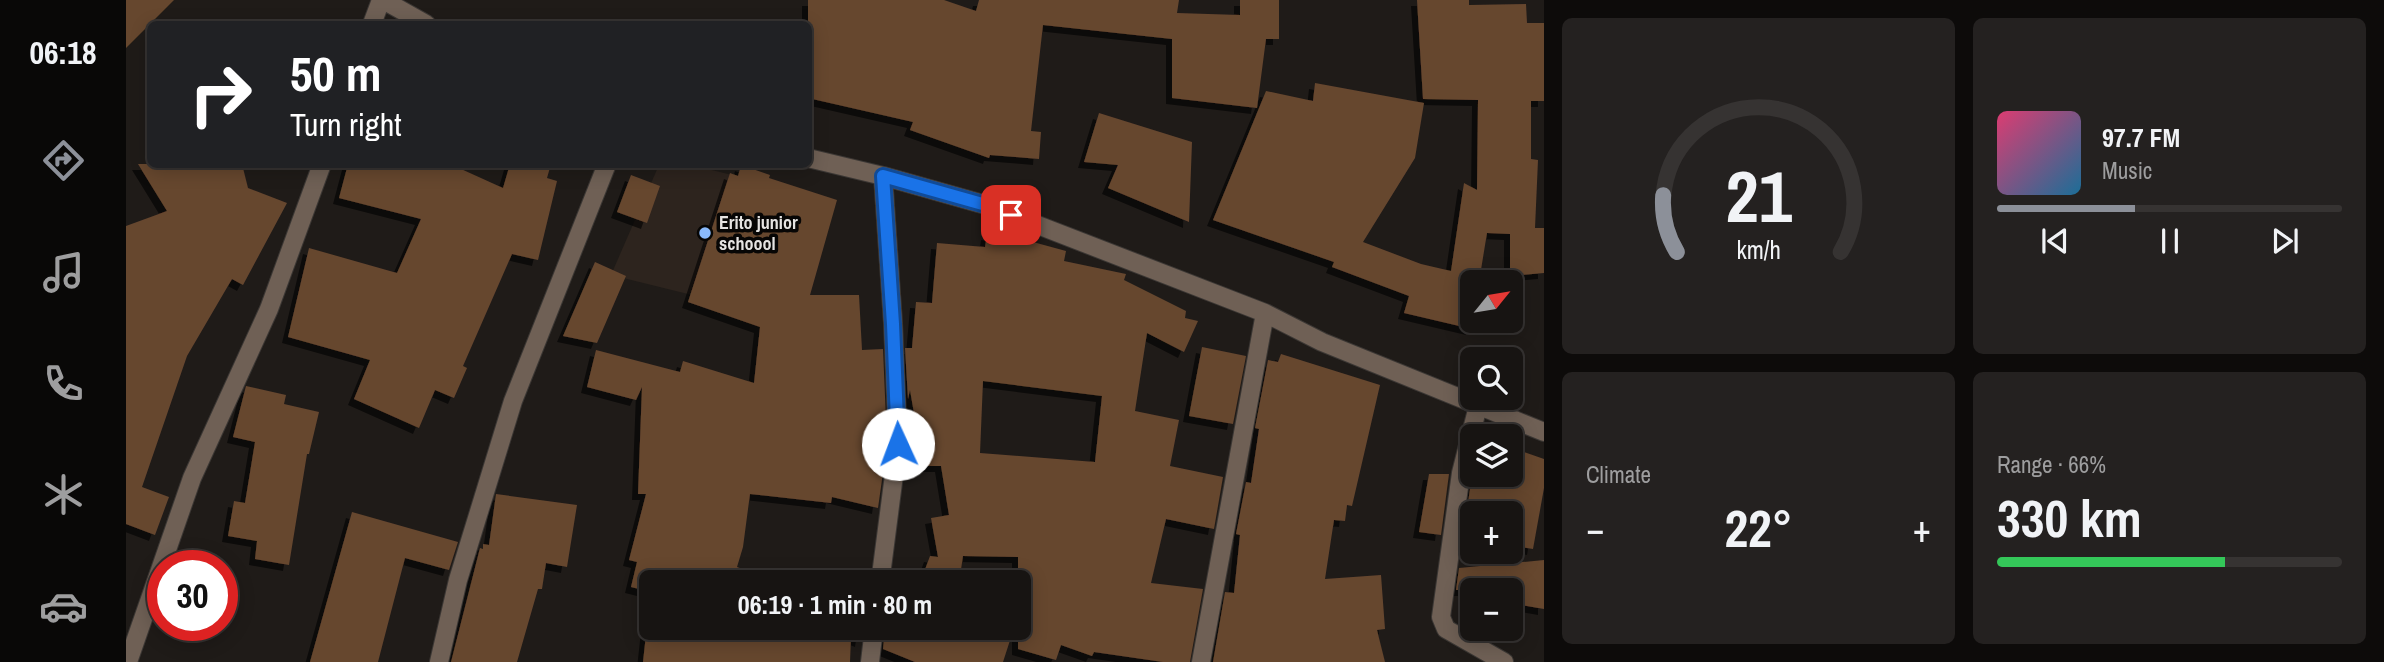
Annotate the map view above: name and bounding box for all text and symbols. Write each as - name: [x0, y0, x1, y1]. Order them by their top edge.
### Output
- text: 06:18: [29, 31, 97, 74]
- text: 50 m: [290, 40, 382, 106]
- icon: right: [175, 49, 266, 140]
- text: Turn right: [290, 103, 402, 146]
- text: 97.7 FM: [2102, 120, 2180, 155]
- icon: directions: [39, 136, 88, 185]
- text: 21: [1725, 147, 1792, 245]
- text: Music: [2102, 155, 2152, 186]
- pin: [981, 185, 1041, 245]
- icon: arrive: [992, 196, 1030, 234]
- place label: Erito junior schoool: [719, 210, 798, 256]
- icon: previous: [2036, 222, 2074, 260]
- icon: pause: [2151, 222, 2189, 260]
- icon: next: [2266, 222, 2304, 260]
- marker: Erito junior schoool: [697, 225, 713, 241]
- text: km/h: [1736, 233, 1781, 267]
- icon: music: [39, 248, 88, 297]
- north arrow: [1460, 270, 1522, 332]
- map controls: [1460, 270, 1523, 641]
- button: search: [1460, 347, 1523, 410]
- icon: phone: [39, 359, 88, 408]
- position arrow: [861, 407, 935, 481]
- button: layers: [1460, 424, 1523, 487]
- text: Range · 66%: [1997, 449, 2106, 480]
- text: Climate: [1586, 459, 1651, 490]
- icon: climate: [39, 470, 88, 519]
- text: 330 km: [1997, 483, 2142, 553]
- text: 22°: [1724, 493, 1793, 563]
- button: +: [1460, 501, 1523, 564]
- text: −: [1586, 503, 1604, 554]
- text: +: [1913, 503, 1931, 554]
- speed limit sign: 30: [147, 550, 238, 641]
- button: −: [1460, 578, 1523, 641]
- icon: car: [39, 582, 88, 631]
- text: 06:19 · 1 min · 80 m: [738, 587, 932, 622]

